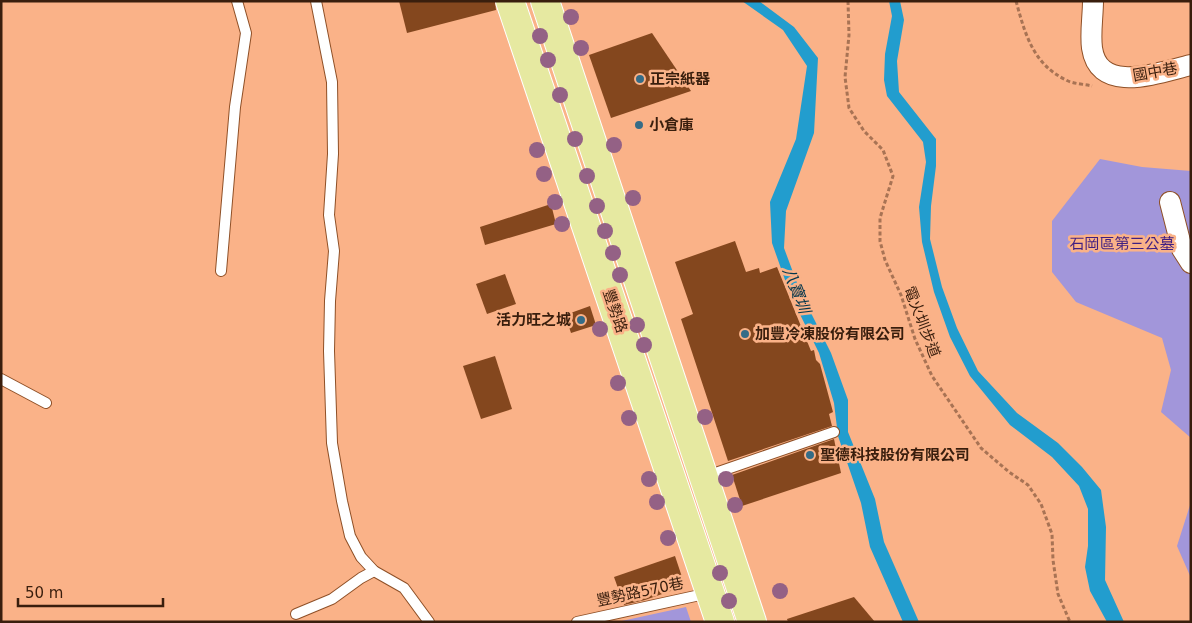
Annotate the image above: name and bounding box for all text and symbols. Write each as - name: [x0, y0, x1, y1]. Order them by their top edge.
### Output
- street label: 國中巷: [1131, 59, 1179, 85]
- place label: 正宗紙器: [650, 70, 710, 88]
- marker: 正宗紙器: [634, 73, 646, 85]
- place label: 小倉庫: [649, 116, 694, 134]
- marker: 小倉庫: [633, 119, 645, 131]
- park label: 石岡區第三公墓: [1069, 235, 1175, 253]
- water label: 八寶圳: [779, 264, 815, 318]
- street label: 電火圳步道: [900, 284, 944, 360]
- street label: 豐勢路: [599, 287, 631, 335]
- place label: 活力旺之城: [496, 311, 571, 329]
- marker: 活力旺之城: [575, 314, 587, 326]
- place label: 加豐冷凍股份有限公司: [755, 325, 905, 343]
- marker: 加豐冷凍股份有限公司: [739, 328, 751, 340]
- place label: 聖德科技股份有限公司: [820, 446, 970, 464]
- marker: 聖德科技股份有限公司: [804, 449, 816, 461]
- street label: 豐勢路570巷: [595, 574, 685, 610]
- scale bar: [18, 576, 162, 608]
- text: 50 m: [25, 584, 63, 602]

